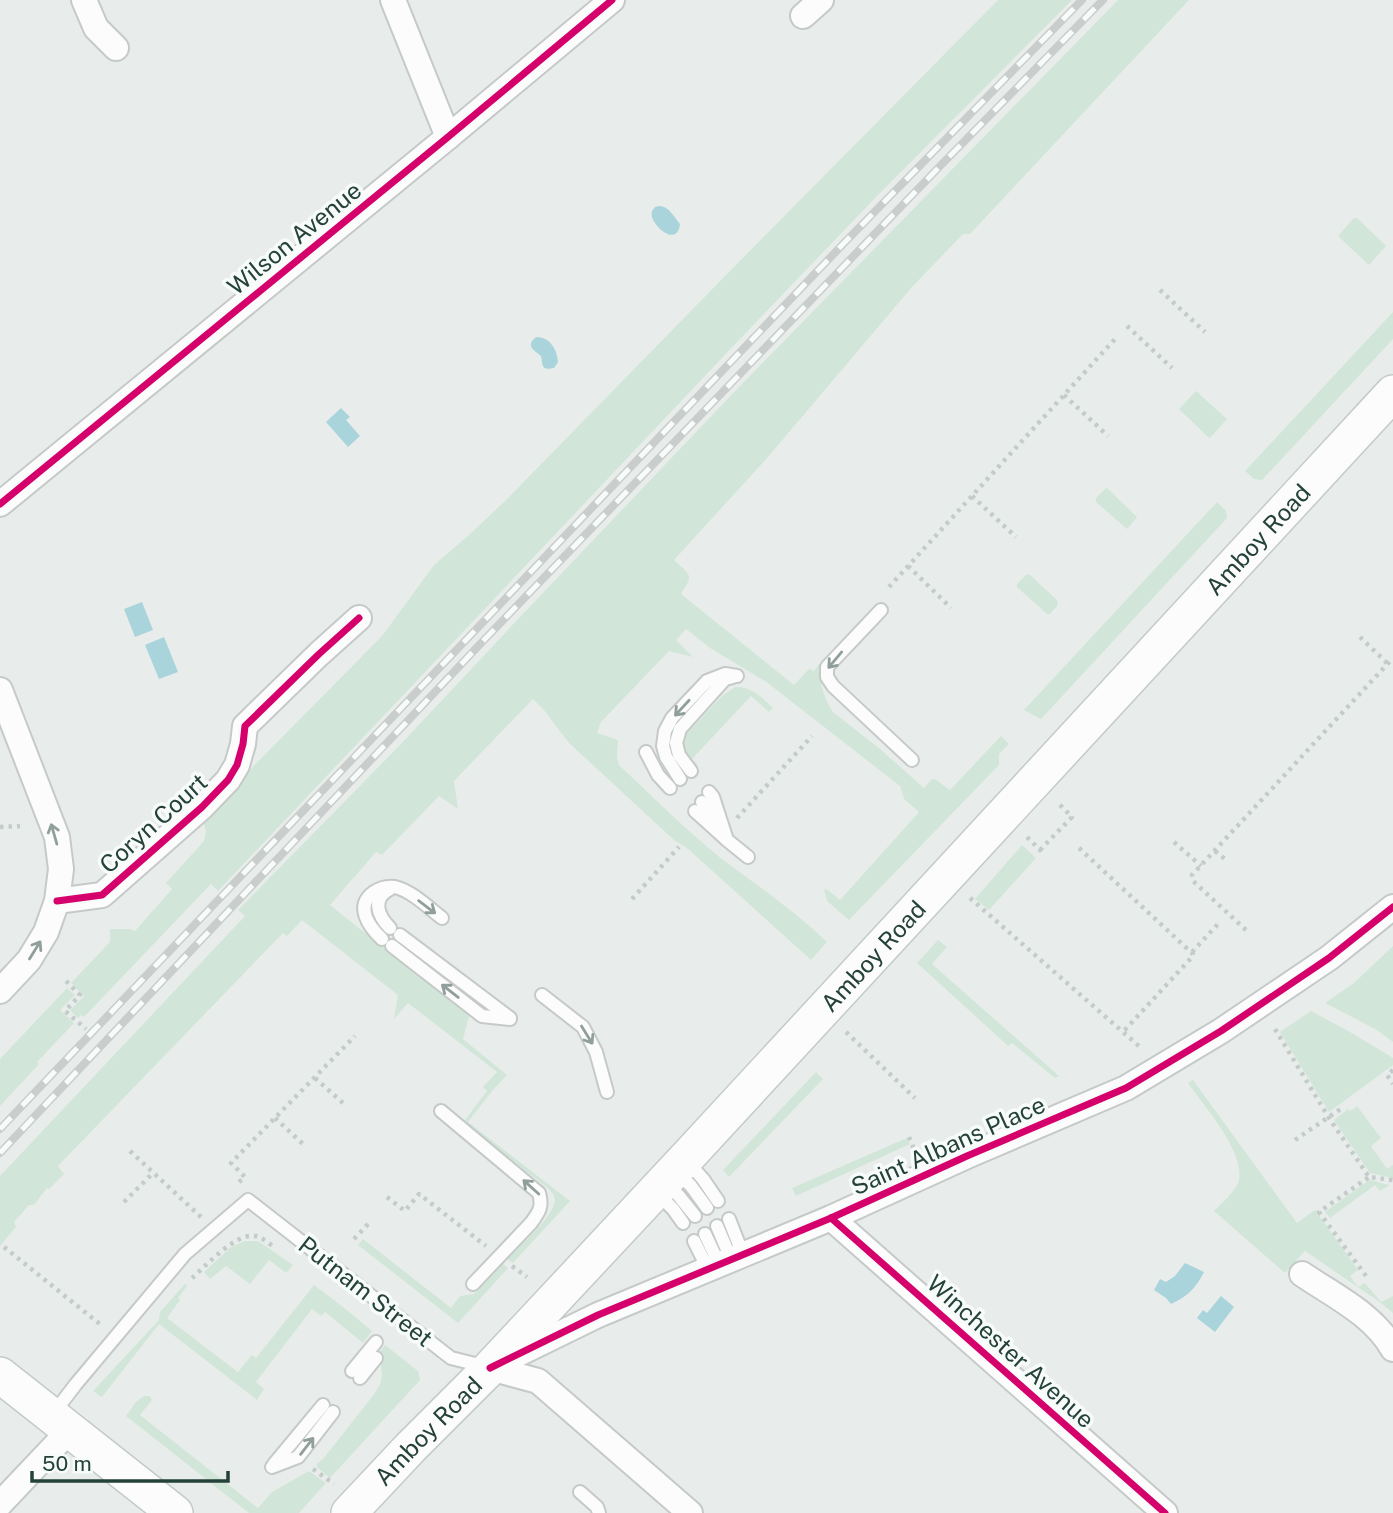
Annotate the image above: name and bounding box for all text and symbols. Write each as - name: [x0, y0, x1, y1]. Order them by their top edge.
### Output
- street label: Wilson Avenue: [222, 176, 366, 300]
- street label: Amboy Road: [1200, 478, 1316, 601]
- one-way arrow: [827, 651, 843, 669]
- one-way arrow: [673, 699, 690, 716]
- street label: Coryn Court: [94, 768, 212, 878]
- one-way arrow: [47, 823, 60, 845]
- street label: Amboy Road: [815, 895, 931, 1017]
- one-way arrow: [417, 900, 436, 914]
- one-way arrow: [29, 941, 43, 961]
- one-way arrow: [442, 984, 460, 999]
- one-way arrow: [579, 1025, 594, 1044]
- street label: Saint Albans Place: [847, 1090, 1049, 1200]
- one-way arrow: [523, 1178, 540, 1195]
- street label: Putnam Street: [293, 1230, 439, 1352]
- street label: Winchester Avenue: [922, 1269, 1100, 1433]
- street label: Amboy Road: [369, 1371, 487, 1491]
- one-way arrow: [299, 1437, 314, 1455]
- scale bar: [32, 1440, 228, 1484]
- text: 50 m: [42, 1451, 92, 1476]

